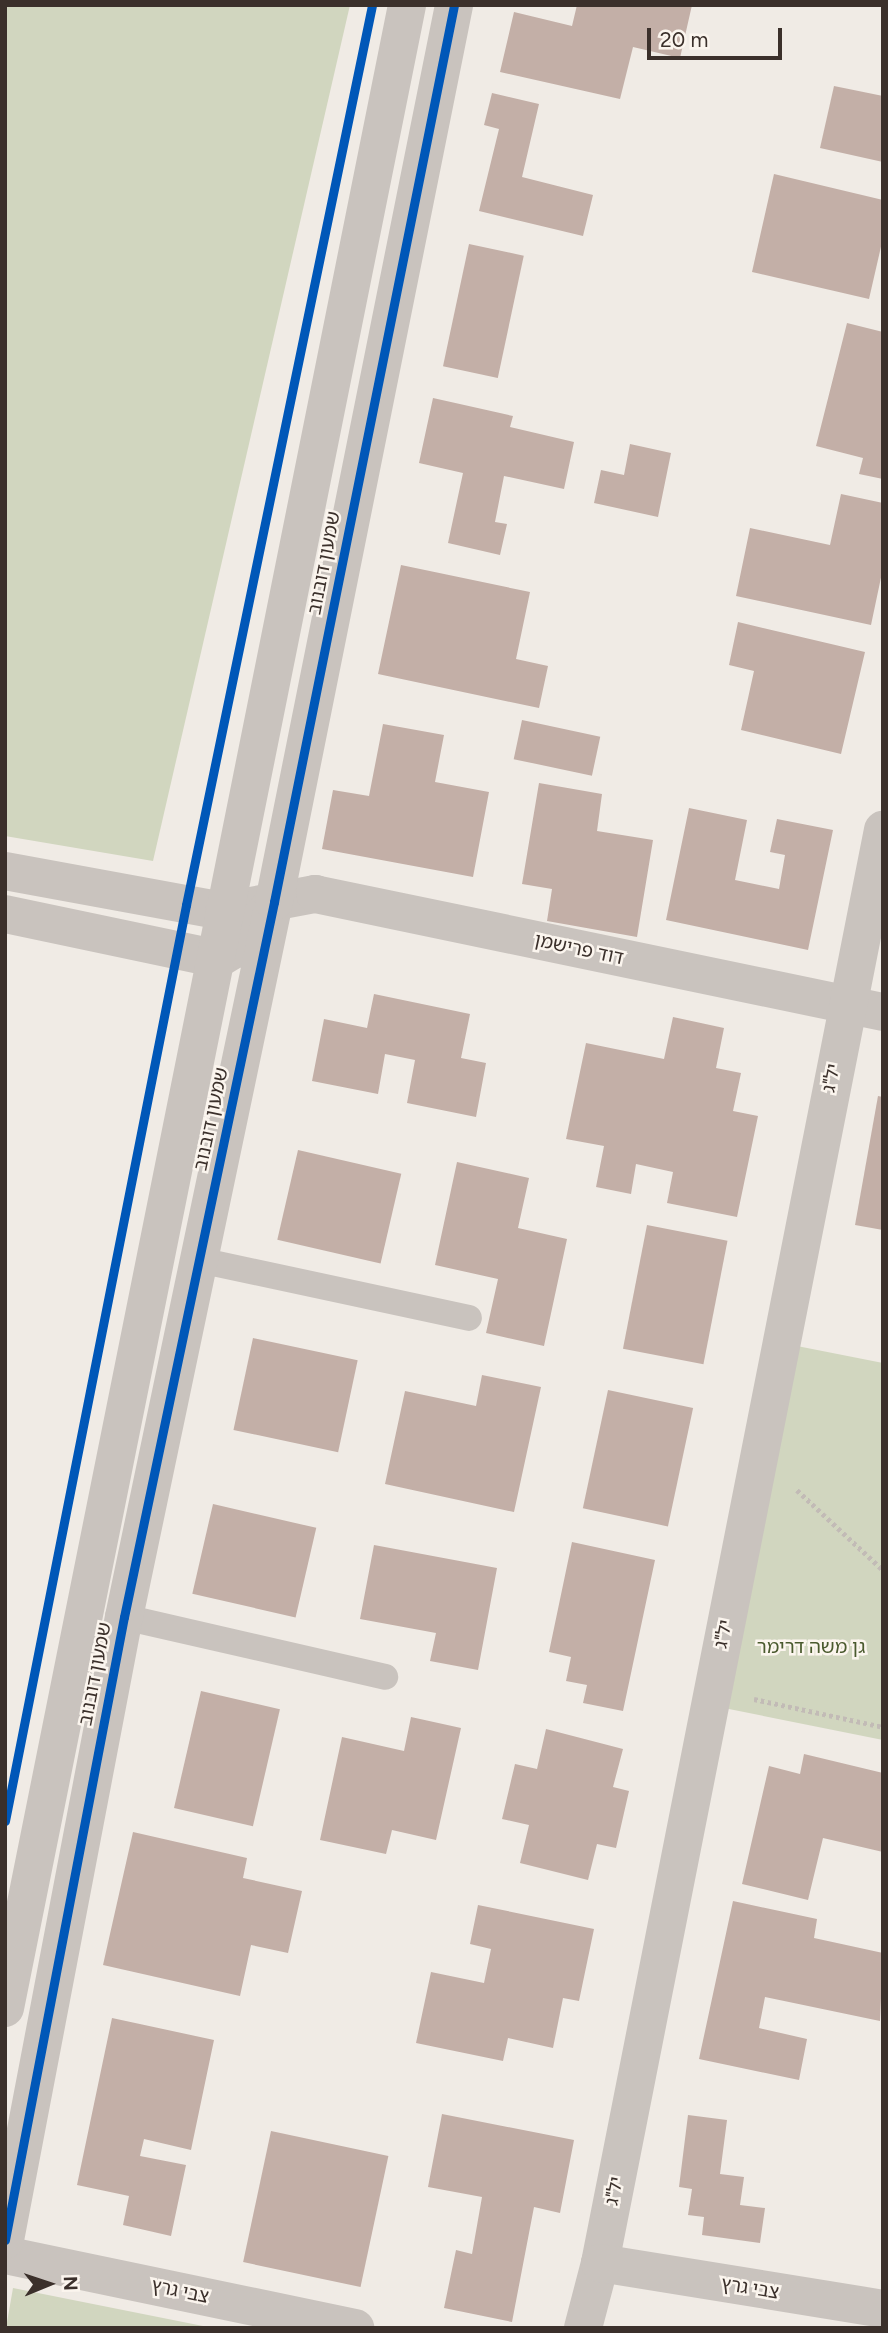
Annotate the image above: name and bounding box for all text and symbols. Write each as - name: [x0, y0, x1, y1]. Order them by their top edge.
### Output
- scale bar: [650, 14, 785, 58]
- text: 20 m: [660, 27, 708, 52]
- street label: שמעון דובנוב: [303, 509, 345, 617]
- street label: דוד פרישמן: [532, 928, 626, 970]
- street label: יל"ג: [817, 1062, 845, 1094]
- street label: שמעון דובנוב: [189, 1065, 233, 1173]
- street label: יל"ג: [709, 1618, 737, 1650]
- street label: שמעון דובנוב: [74, 1620, 116, 1728]
- park label: גן משה דרימר: [757, 1636, 865, 1658]
- street label: יל"ג: [600, 2175, 628, 2207]
- north arrow: [14, 2249, 84, 2319]
- street label: צבי גרץ: [719, 2272, 781, 2304]
- street label: צבי גרץ: [149, 2274, 211, 2308]
- text: N: [59, 2276, 82, 2291]

